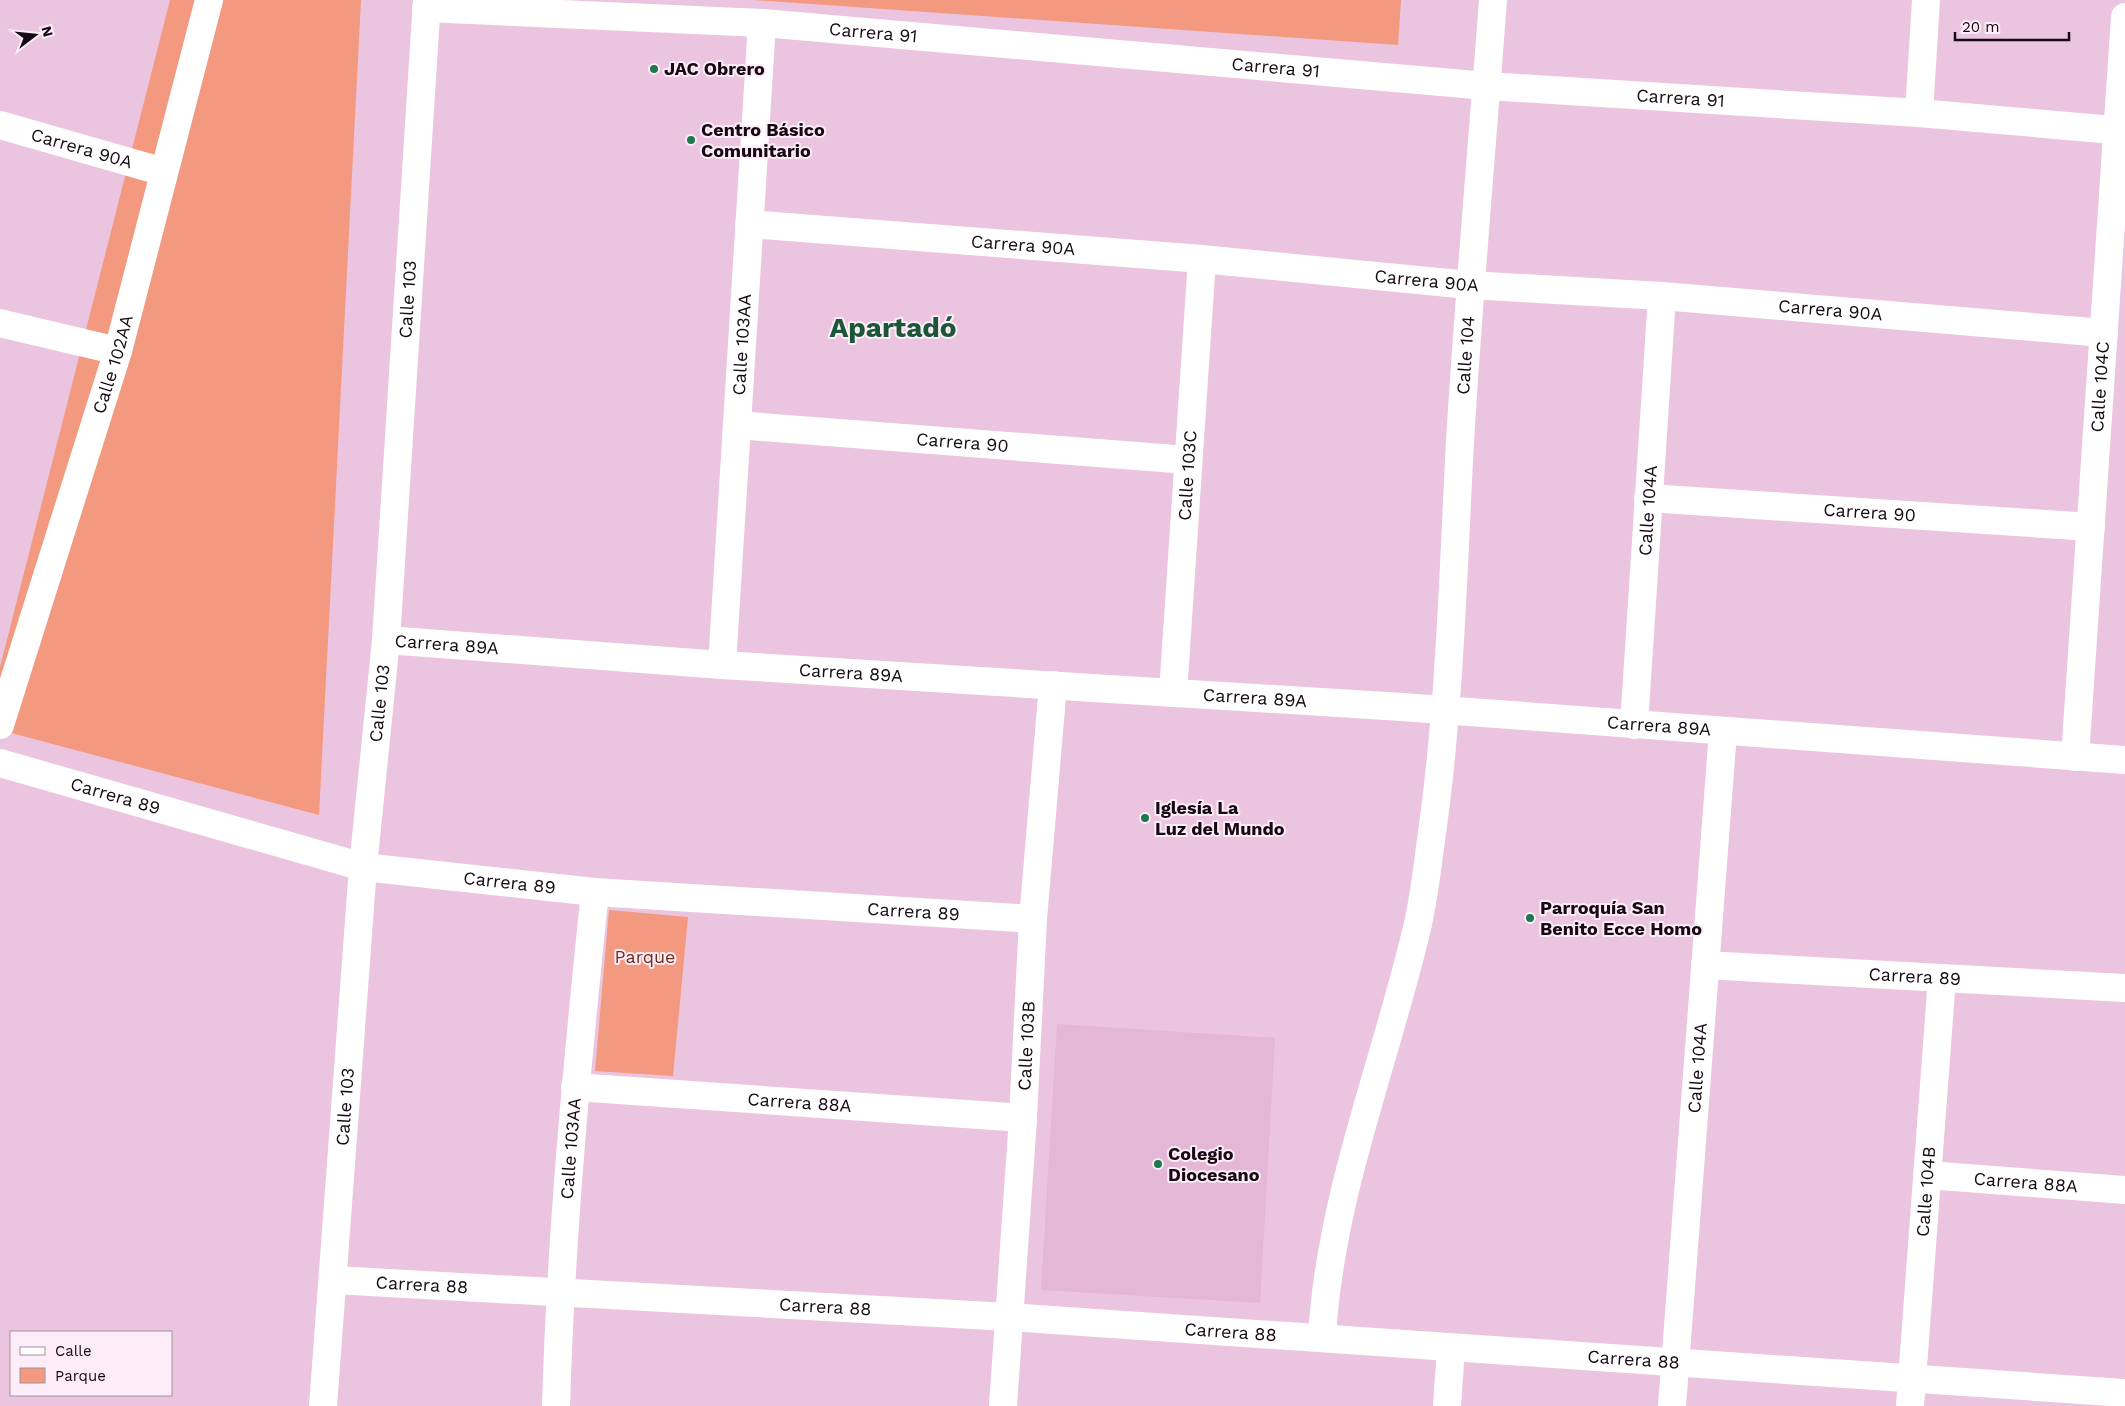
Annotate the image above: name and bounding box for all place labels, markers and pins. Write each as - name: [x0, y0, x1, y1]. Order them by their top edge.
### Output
- place label: JAC Obrero: [664, 58, 765, 79]
- marker: JAC Obrero: [648, 63, 660, 75]
- place label: Centro Básico Comunitario: [701, 119, 825, 161]
- marker: Centro Básico Comunitario: [685, 134, 697, 146]
- place label: Iglesía La Luz del Mundo: [1155, 797, 1285, 839]
- marker: Iglesía La Luz del Mundo: [1139, 812, 1151, 824]
- place label: Parroquía San Benito Ecce Homo: [1540, 897, 1702, 939]
- marker: Parroquía San Benito Ecce Homo: [1524, 912, 1536, 924]
- place label: Colegio Diocesano: [1168, 1143, 1260, 1185]
- marker: Colegio Diocesano: [1152, 1158, 1164, 1170]

